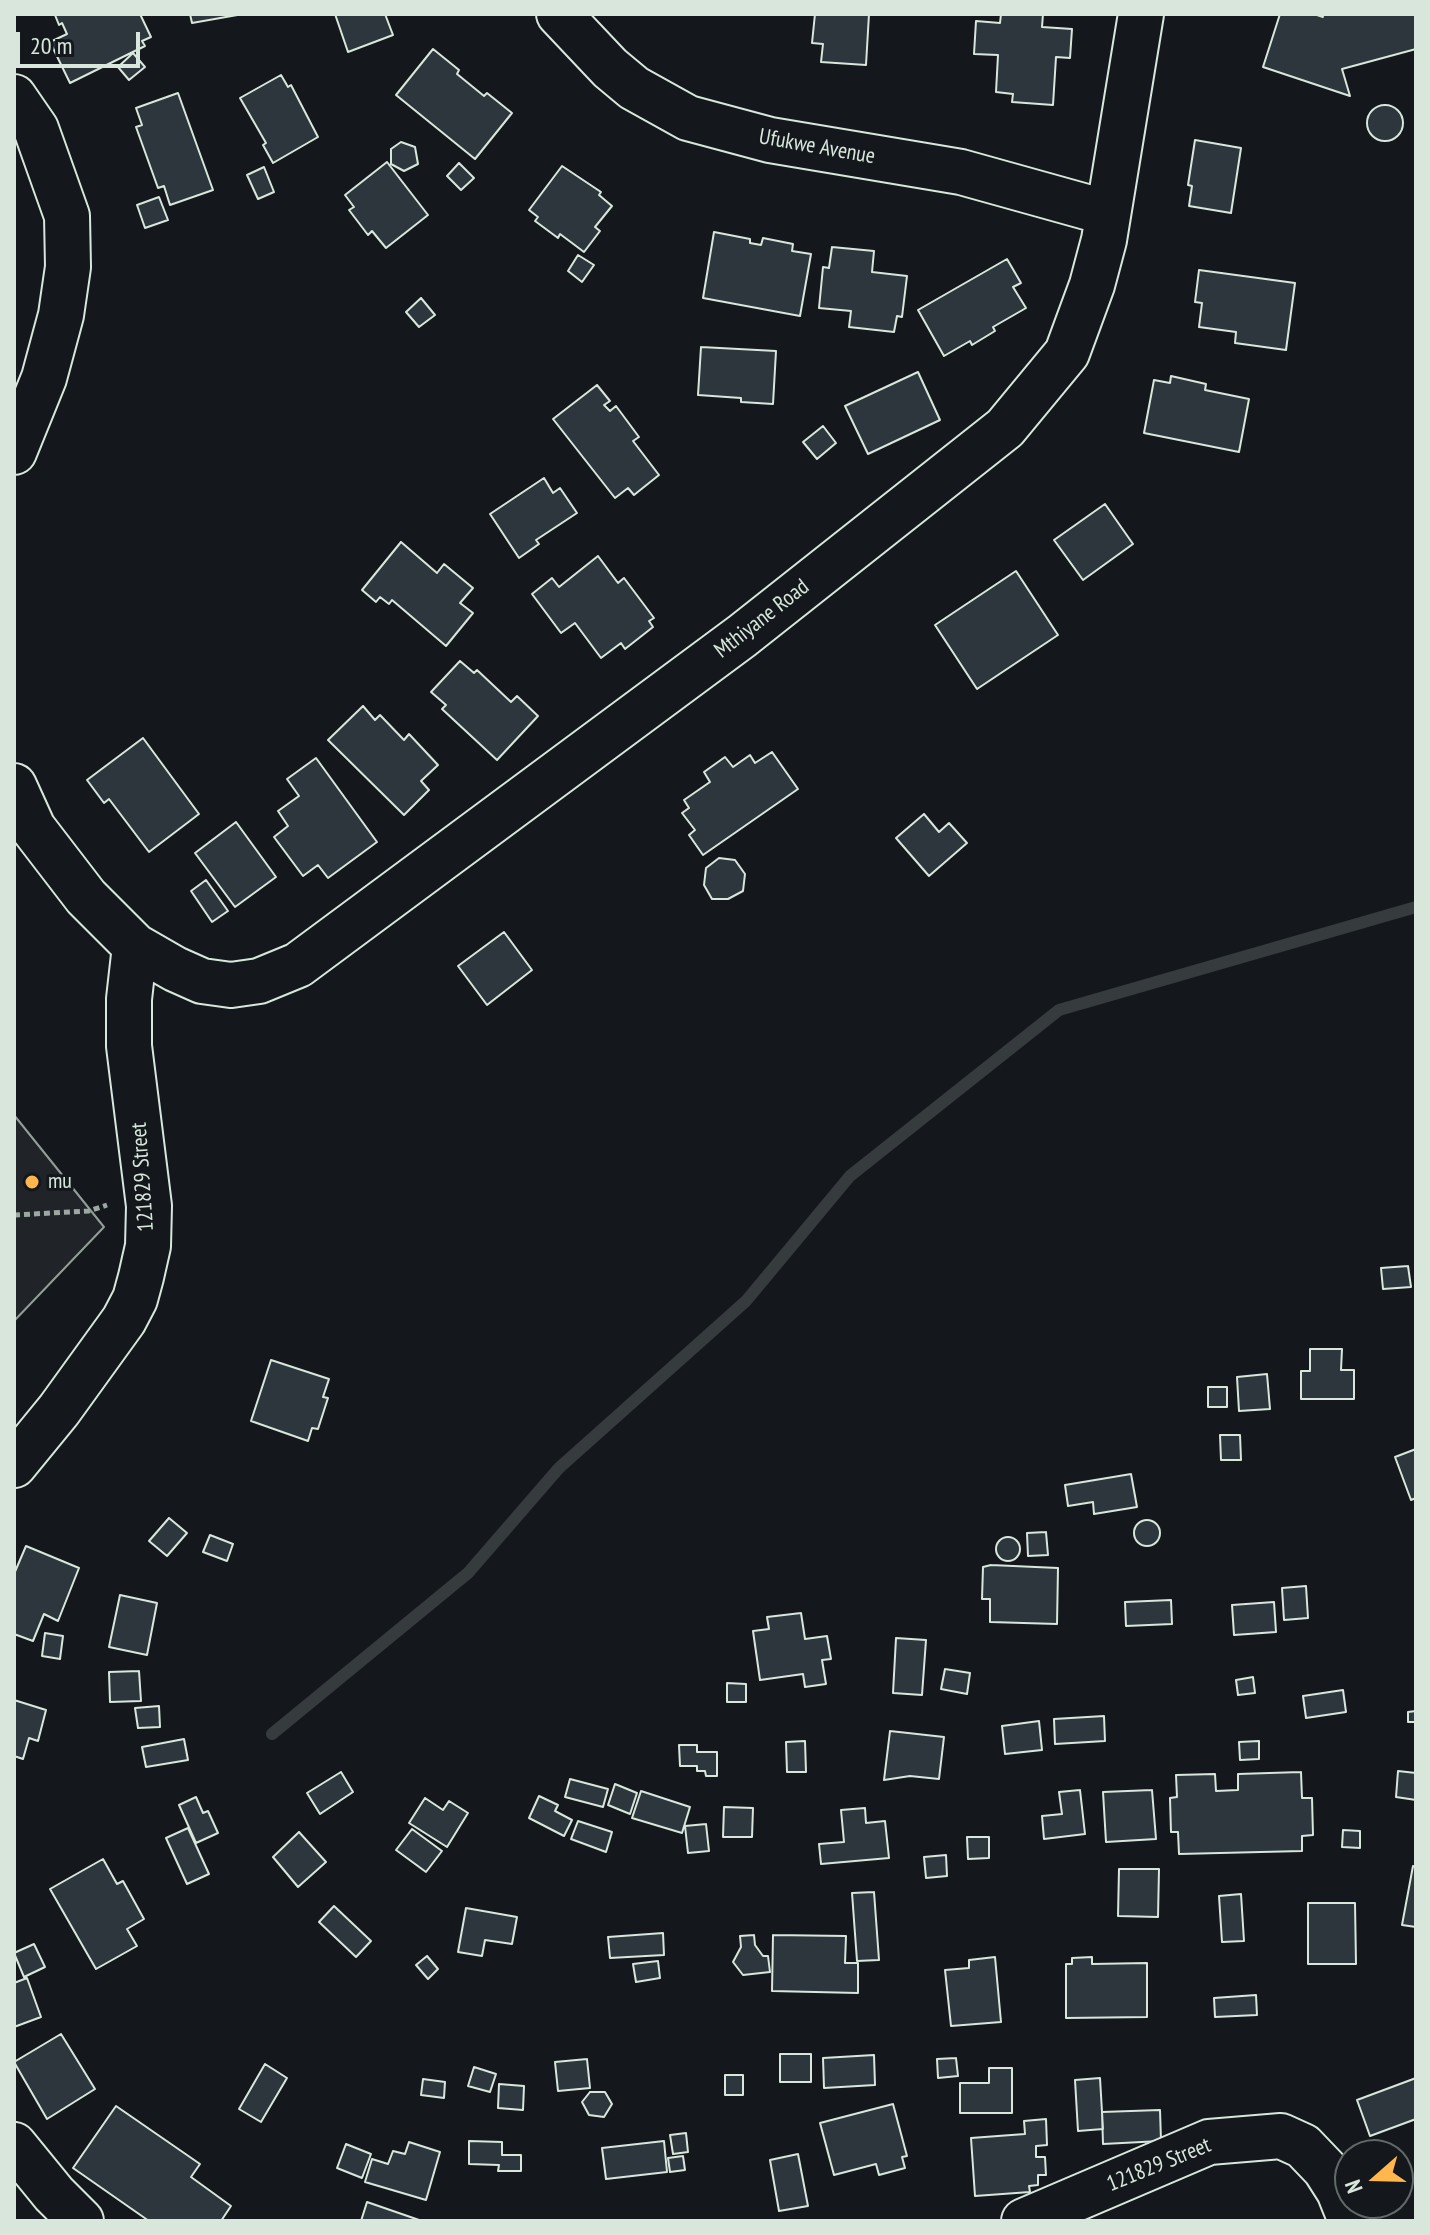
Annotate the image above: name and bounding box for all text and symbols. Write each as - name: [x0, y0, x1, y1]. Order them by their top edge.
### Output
- scale bar: [20, 16, 144, 66]
- text: 20 m: [30, 30, 72, 61]
- street label: Ufukwe Avenue: [757, 124, 877, 170]
- street label: Mthiyane Road: [710, 574, 814, 664]
- street label: 121829 Street: [126, 1121, 160, 1233]
- place label: mu: [48, 1169, 72, 1195]
- marker: mu: [23, 1173, 41, 1191]
- street label: 121829 Street: [1103, 2132, 1215, 2198]
- north arrow: [1334, 2139, 1414, 2219]
- text: N: [1338, 2176, 1369, 2197]

